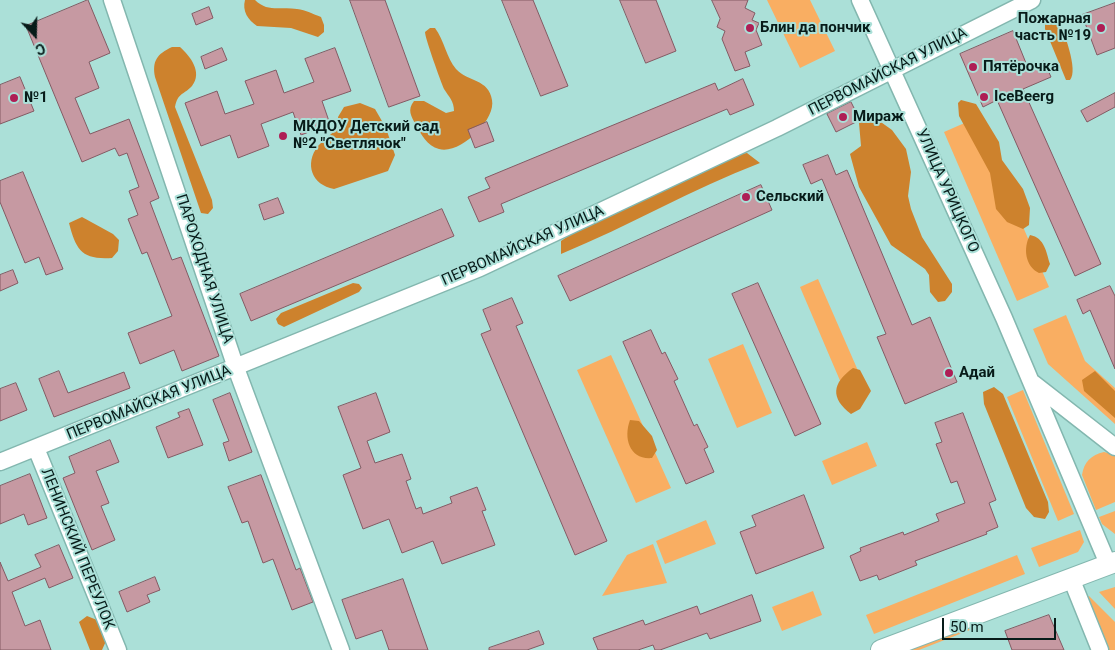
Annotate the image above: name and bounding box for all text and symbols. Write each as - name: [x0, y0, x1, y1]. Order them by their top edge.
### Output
- north arrow: [10, 10, 60, 60]
- place label: Пожарная часть №19: [1015, 10, 1091, 45]
- place label: Блин да пончик: [760, 19, 871, 37]
- marker: Блин да пончик: [744, 22, 756, 34]
- marker: Пожарная часть №19: [1095, 22, 1107, 34]
- street label: ПЕРВОМАЙСКАЯ УЛИЦА: [806, 24, 970, 120]
- text: С: [33, 40, 48, 58]
- place label: Пятёрочка: [983, 58, 1059, 76]
- marker: Пятёрочка: [967, 61, 979, 73]
- place label: IceBeerg: [994, 88, 1054, 106]
- place label: №1: [24, 89, 48, 107]
- marker: IceBeerg: [978, 91, 990, 103]
- marker: №1: [8, 92, 20, 104]
- place label: Мираж: [853, 108, 904, 126]
- marker: Мираж: [837, 111, 849, 123]
- place label: МКДОУ Детский сад №2 "Светлячок": [293, 118, 439, 153]
- street label: УЛИЦА УРИЦКОГО: [912, 126, 982, 256]
- marker: МКДОУ Детский сад №2 "Светлячок": [277, 130, 289, 142]
- place label: Сельский: [756, 188, 824, 206]
- marker: Сельский: [740, 191, 752, 203]
- street label: ПАРОХОДНАЯ УЛИЦА: [171, 192, 237, 346]
- street label: ПЕРВОМАЙСКАЯ УЛИЦА: [439, 202, 607, 290]
- street label: ПЕРВОМАЙСКАЯ УЛИЦА: [64, 362, 234, 444]
- place label: Адай: [959, 364, 995, 382]
- marker: Адай: [943, 367, 955, 379]
- street label: ЛЕНИНСКИЙ ПЕРЕУЛОК: [36, 466, 118, 632]
- scale bar: [945, 608, 1059, 640]
- text: 50 m: [950, 618, 984, 636]

